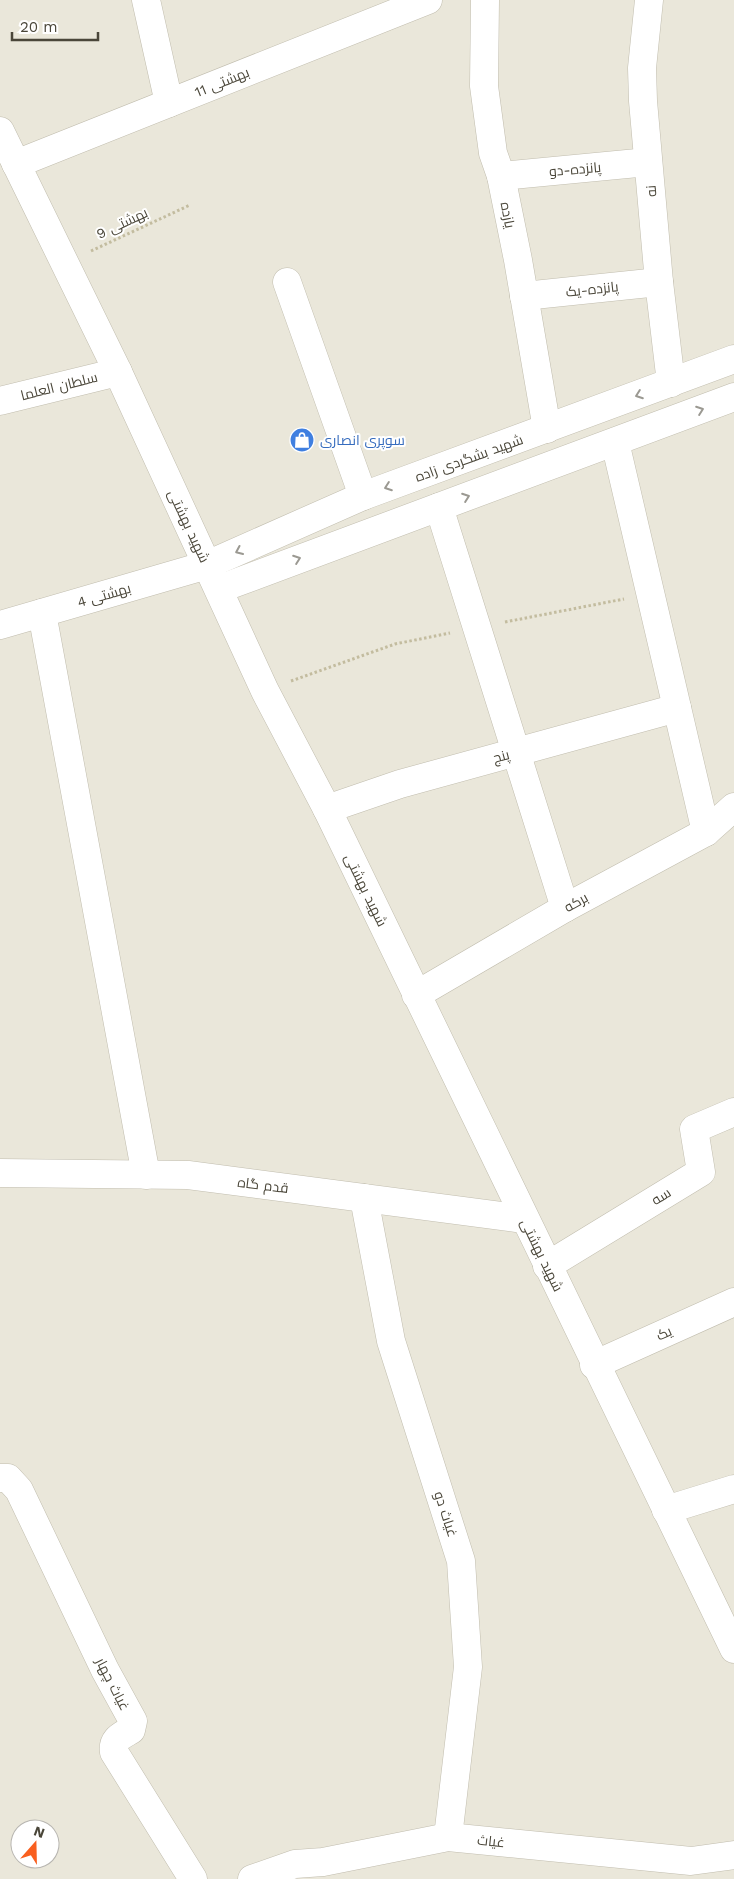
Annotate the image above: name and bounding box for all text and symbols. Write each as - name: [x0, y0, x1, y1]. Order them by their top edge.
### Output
- scale bar: [12, 10, 99, 42]
- text: 20 m: [20, 18, 58, 36]
- street label: بهشتی 11: [192, 64, 252, 100]
- street label: پانزده-دو: [548, 159, 602, 181]
- street label: نه: [643, 184, 659, 198]
- street label: یازده: [498, 200, 518, 230]
- street label: بهشتی 9: [94, 204, 150, 242]
- street label: پانزده-یک: [565, 278, 620, 302]
- street label: سلطان العلما: [19, 369, 99, 403]
- one-way arrow: [635, 389, 644, 399]
- one-way arrow: [695, 406, 704, 416]
- shop icon: سوپری انصاری: [289, 427, 315, 453]
- street label: شهید بشگردی زاده: [413, 431, 525, 485]
- place label: سوپری انصاری: [320, 432, 405, 450]
- one-way arrow: [384, 481, 393, 491]
- street label: شهید بهشتی: [165, 487, 213, 565]
- one-way arrow: [461, 493, 470, 503]
- one-way arrow: [235, 545, 244, 556]
- one-way arrow: [292, 555, 301, 566]
- street label: بهشتی 4: [75, 580, 133, 610]
- street label: پنج: [491, 746, 512, 768]
- street label: شهید بهشتی: [342, 851, 390, 929]
- street label: برکه: [561, 889, 591, 915]
- street label: قدم گاه: [236, 1174, 289, 1198]
- street label: سه: [648, 1184, 674, 1208]
- street label: شهید بهشتی: [518, 1216, 566, 1294]
- street label: یک: [654, 1323, 674, 1343]
- street label: غیاث دو: [431, 1489, 461, 1539]
- street label: غیاث چهار: [91, 1654, 133, 1714]
- north arrow: [10, 1819, 60, 1869]
- text: N: [32, 1822, 47, 1841]
- street label: غیاث: [476, 1832, 506, 1850]

